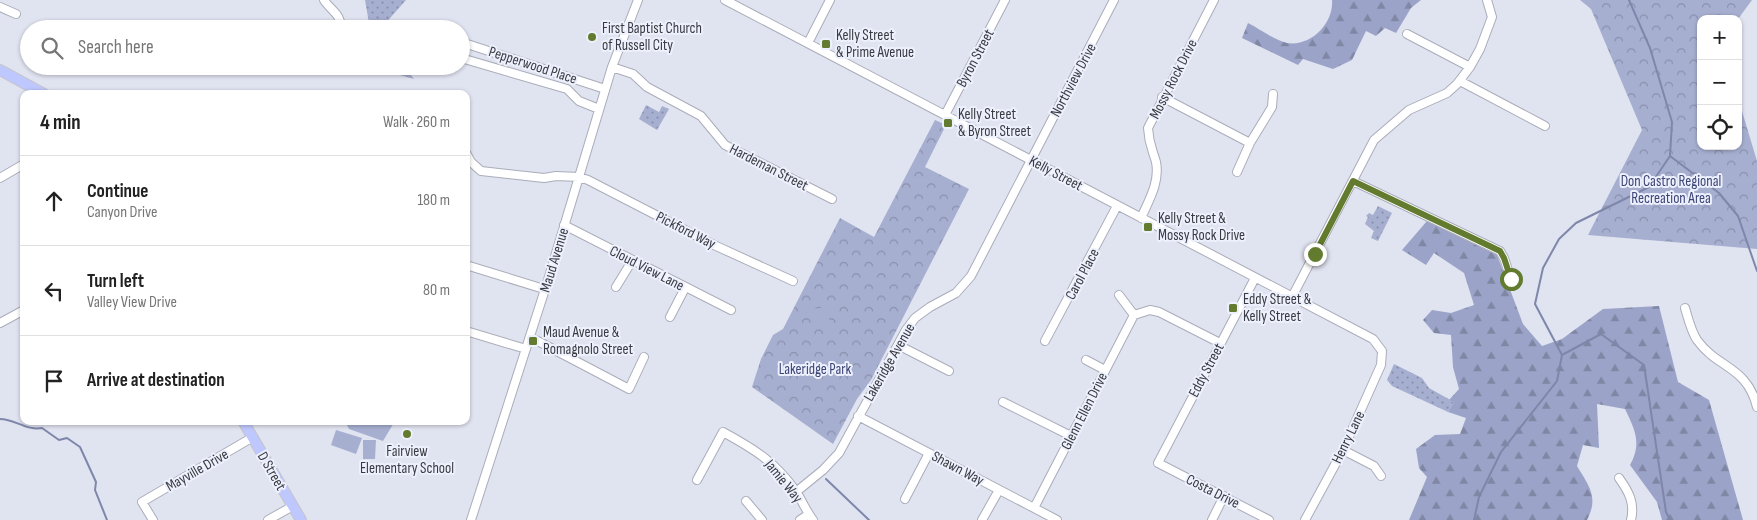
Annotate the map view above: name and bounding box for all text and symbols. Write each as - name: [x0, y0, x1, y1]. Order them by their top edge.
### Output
- map controls: [1697, 15, 1742, 150]
- button: +: [1697, 15, 1742, 60]
- place label: First Baptist Church of Russell City: [602, 19, 702, 55]
- search box: [20, 20, 470, 75]
- place label: Kelly Street & Prime Avenue: [836, 26, 914, 62]
- street label: Byron Street: [952, 26, 999, 91]
- marker: First Baptist Church of Russell City: [586, 31, 598, 43]
- icon: search: [38, 34, 66, 62]
- text: Search here: [78, 36, 154, 59]
- street label: Mossy Rock Drive: [1145, 36, 1202, 122]
- marker: Kelly Street & Prime Avenue: [820, 38, 832, 50]
- street label: Northview Drive: [1046, 40, 1101, 120]
- street label: Pepperwood Place: [486, 42, 579, 89]
- button: −: [1697, 60, 1742, 105]
- place label: Kelly Street & Byron Street: [958, 105, 1031, 141]
- button: locate: [1697, 105, 1742, 150]
- text: 4 min: [40, 110, 81, 135]
- text: Walk · 260 m: [383, 113, 450, 132]
- marker: Kelly Street & Byron Street: [942, 117, 954, 129]
- street label: Hardeman Street: [726, 140, 812, 196]
- street label: Kelly Street: [1026, 151, 1086, 196]
- park label: Don Castro Regional Recreation Area: [1621, 172, 1721, 208]
- text: Continue: [87, 180, 148, 203]
- icon: ahead: [40, 187, 68, 215]
- text: 180 m: [417, 191, 450, 210]
- text: Canyon Drive: [87, 203, 157, 222]
- street label: Pickford Way: [653, 207, 719, 254]
- place label: Kelly Street & Mossy Rock Drive: [1158, 209, 1245, 245]
- marker: Kelly Street & Mossy Rock Drive: [1142, 221, 1154, 233]
- street label: Maud Avenue: [536, 226, 573, 295]
- street label: Cloud View Lane: [606, 242, 687, 295]
- route end: [1304, 243, 1327, 266]
- street label: Carol Place: [1061, 245, 1104, 303]
- route start: [1500, 268, 1523, 291]
- text: Turn left: [87, 270, 144, 293]
- icon: left: [40, 277, 68, 305]
- text: 80 m: [423, 281, 450, 300]
- place label: Eddy Street & Kelly Street: [1243, 290, 1312, 326]
- text: Valley View Drive: [87, 293, 177, 312]
- marker: Eddy Street & Kelly Street: [1227, 302, 1239, 314]
- street label: Lakeridge Avenue: [859, 320, 919, 405]
- place label: Maud Avenue & Romagnolo Street: [543, 323, 633, 359]
- marker: Maud Avenue & Romagnolo Street: [527, 335, 539, 347]
- street label: Eddy Street: [1184, 340, 1229, 400]
- park label: Lakeridge Park: [779, 360, 852, 379]
- icon: arrive: [40, 367, 68, 395]
- text: Arrive at destination: [87, 369, 225, 392]
- street label: Glenn Ellen Drive: [1057, 369, 1112, 453]
- street label: Henry Lane: [1328, 408, 1369, 467]
- marker: Fairview Elementary School: [401, 428, 413, 440]
- place label: Fairview Elementary School: [360, 442, 454, 478]
- street label: Mayville Drive: [163, 445, 232, 496]
- street label: Shawn Way: [928, 447, 987, 490]
- street label: D Street: [253, 449, 290, 494]
- street label: Jamie Way: [760, 455, 807, 507]
- street label: Costa Drive: [1183, 470, 1243, 513]

